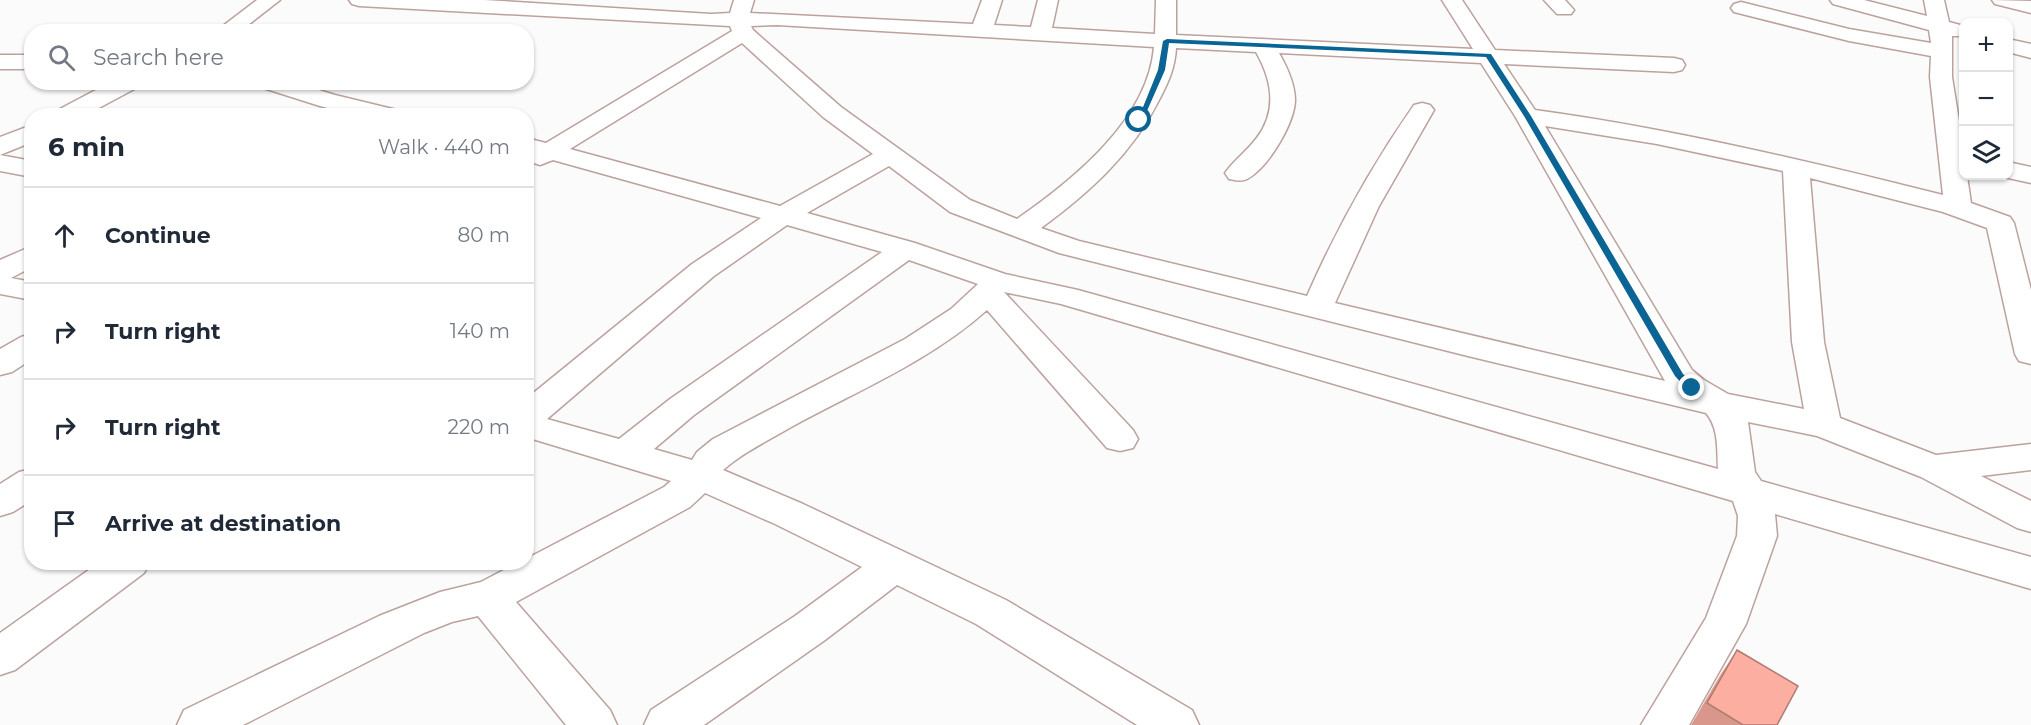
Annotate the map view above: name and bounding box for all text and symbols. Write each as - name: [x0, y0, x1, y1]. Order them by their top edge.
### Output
- map controls: [1959, 18, 2013, 180]
- button: +: [1959, 18, 2013, 72]
- search box: [24, 24, 534, 90]
- icon: search: [45, 41, 78, 74]
- text: Search here: [93, 44, 224, 71]
- button: −: [1959, 72, 2013, 126]
- route start: [1125, 106, 1151, 132]
- button: layers: [1959, 126, 2013, 180]
- text: 6 min: [48, 131, 125, 163]
- text: Walk · 440 m: [378, 135, 510, 159]
- icon: ahead: [48, 219, 81, 252]
- text: Continue: [105, 222, 211, 249]
- text: 80 m: [458, 223, 510, 247]
- icon: right: [48, 315, 81, 348]
- text: Turn right: [105, 318, 220, 345]
- text: 140 m: [450, 319, 510, 343]
- route end: [1678, 374, 1704, 400]
- icon: right: [48, 411, 81, 444]
- text: Turn right: [105, 414, 220, 441]
- text: 220 m: [448, 415, 510, 439]
- icon: arrive: [48, 507, 81, 540]
- text: Arrive at destination: [105, 510, 341, 537]

